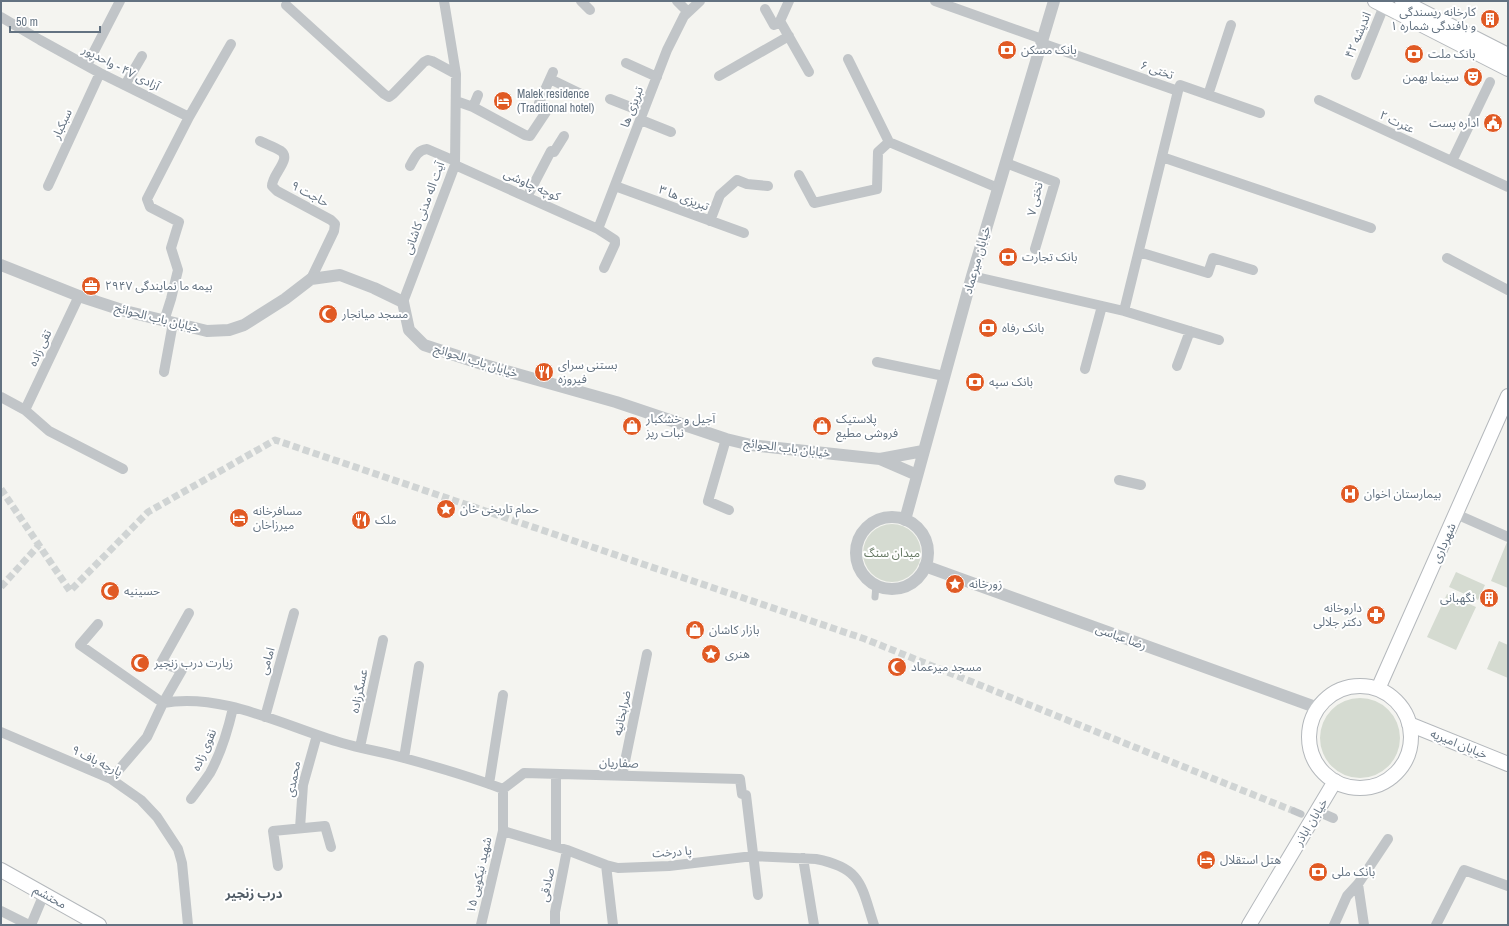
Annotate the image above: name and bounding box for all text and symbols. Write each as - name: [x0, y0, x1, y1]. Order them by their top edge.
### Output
- place label: کارخانه ریسندگی و بافندگی شماره ۱: [1391, 4, 1477, 34]
- scale bar: [10, 8, 100, 34]
- building icon: کارخانه ریسندگی و بافندگی شماره ۱: [1479, 8, 1501, 30]
- street label: اندیشه ۴۲: [1341, 9, 1375, 60]
- text: 50 m: [16, 14, 38, 30]
- bank icon: بانک مسکن: [996, 39, 1018, 61]
- street label: آزادی ۴۷ - واحدپور: [78, 41, 163, 95]
- place label: بانک مسکن: [1021, 42, 1077, 58]
- bank icon: بانک ملت: [1403, 43, 1425, 65]
- place label: بانک ملت: [1428, 46, 1475, 62]
- street label: تختی ۶: [1138, 57, 1176, 83]
- theatre icon: سینما بهمن: [1462, 66, 1484, 88]
- place label: سینما بهمن: [1403, 69, 1459, 85]
- street label: تبریزی ها: [617, 84, 647, 130]
- place label: Malek residence (Traditional hotel): [517, 86, 594, 116]
- hotel icon: Malek residence (Traditional hotel): [492, 90, 514, 112]
- street label: سبکبار: [48, 106, 76, 143]
- street label: عترت ۲: [1377, 107, 1417, 137]
- public building icon: اداره پست: [1482, 112, 1504, 134]
- place label: اداره پست: [1429, 115, 1479, 131]
- street label: آیت اله مدنی کاشانی: [400, 159, 448, 257]
- street label: کوچه چاوشی: [501, 165, 564, 205]
- street label: حاجت ۹: [288, 177, 332, 211]
- street label: تختی ۷: [1023, 180, 1047, 217]
- street label: تبریزی ها ۳: [657, 182, 712, 215]
- street label: خیابان میرعماد: [960, 224, 994, 296]
- bank icon: بانک تجارت: [997, 246, 1019, 268]
- place label: بانک تجارت: [1022, 249, 1077, 265]
- office icon: بیمه ما نمایندگی ۲۹۴۷: [80, 275, 102, 297]
- place label: بیمه ما نمایندگی ۲۹۴۷: [105, 278, 212, 294]
- street label: خیابان باب الحوائج: [112, 300, 201, 337]
- mosque icon: مسجد میانجار: [317, 303, 339, 325]
- place label: مسجد میانجار: [341, 306, 408, 322]
- bank icon: بانک رفاه: [977, 317, 999, 339]
- place label: بانک رفاه: [1002, 320, 1044, 336]
- street label: تقی زاده: [25, 327, 56, 369]
- street label: خیابان باب الحوائج: [432, 341, 520, 382]
- place label: بستنی سرای فیروزه: [558, 357, 617, 387]
- restaurant icon: بستنی سرای فیروزه: [533, 361, 555, 383]
- bank icon: بانک سپه: [964, 371, 986, 393]
- place label: بانک سپه: [989, 374, 1033, 390]
- place label: آجیل و خشکبار نبات ریز: [645, 411, 716, 441]
- place label: پلاستیک فروشی مطیع: [836, 411, 898, 442]
- shop icon: آجیل و خشکبار نبات ریز: [621, 415, 643, 437]
- shop icon: پلاستیک فروشی مطیع: [811, 415, 833, 437]
- street label: خیابان باب الحوائج: [743, 435, 831, 462]
- hospital icon: بیمارستان اخوان: [1339, 483, 1361, 505]
- place label: بیمارستان اخوان: [1364, 486, 1441, 502]
- place icon: حمام تاریخی خان: [435, 498, 457, 520]
- place label: حمام تاریخی خان: [460, 501, 539, 518]
- place label: مسافرخانه میرزاخان: [253, 503, 302, 533]
- hotel icon: مسافرخانه میرزاخان: [228, 507, 250, 529]
- restaurant icon: ملک: [350, 509, 372, 531]
- place label: ملک: [375, 512, 397, 528]
- street label: شهرداری: [1428, 521, 1460, 565]
- park label: میدان سنگ: [864, 545, 920, 561]
- place icon: زورخانه: [944, 573, 966, 595]
- place label: زورخانه: [969, 576, 1002, 592]
- mosque icon: حسینیه: [99, 580, 121, 602]
- place label: حسینیه: [124, 583, 160, 599]
- building icon: نگهبانی: [1478, 587, 1500, 609]
- place label: نگهبانی: [1440, 590, 1475, 606]
- place label: داروخانه دکتر جلالی: [1313, 600, 1362, 630]
- pharmacy icon: داروخانه دکتر جلالی: [1365, 604, 1387, 626]
- shop icon: بازار کاشان: [684, 619, 706, 641]
- street label: رضا عباسی: [1093, 620, 1149, 654]
- place label: بازار کاشان: [709, 622, 759, 638]
- place icon: هنری: [700, 643, 722, 665]
- street label: امامی: [255, 645, 279, 677]
- place label: هنری: [725, 646, 750, 662]
- mosque icon: زیارت درب زنجیر: [129, 652, 151, 674]
- place label: زیارت درب زنجیر: [153, 655, 233, 671]
- mosque icon: مسجد میرعماد: [886, 656, 908, 678]
- place label: مسجد میرعماد: [911, 659, 982, 675]
- street label: عسگرزاده: [347, 668, 371, 714]
- street label: ضرابخانیه: [609, 689, 635, 737]
- street label: خیابان امیریه: [1428, 725, 1490, 763]
- street label: نقوی زاده: [188, 727, 220, 773]
- street label: پارچه باف ۹: [69, 742, 125, 780]
- street label: صفاریان: [599, 754, 639, 772]
- street label: محمدی: [282, 760, 304, 798]
- street label: خیابان اباذر: [1290, 795, 1331, 849]
- street label: شهید نیکویی ۱۵: [462, 835, 496, 915]
- street label: پا درخت: [652, 843, 692, 861]
- hotel icon: هتل استقلال: [1195, 849, 1217, 871]
- place label: هتل استقلال: [1220, 852, 1281, 868]
- bank icon: بانک ملی: [1307, 861, 1329, 883]
- place label: بانک ملی: [1332, 864, 1375, 880]
- street label: صادقی: [536, 867, 558, 903]
- street label: محتشم: [30, 881, 69, 913]
- district label: درب زنجیر: [224, 885, 283, 902]

